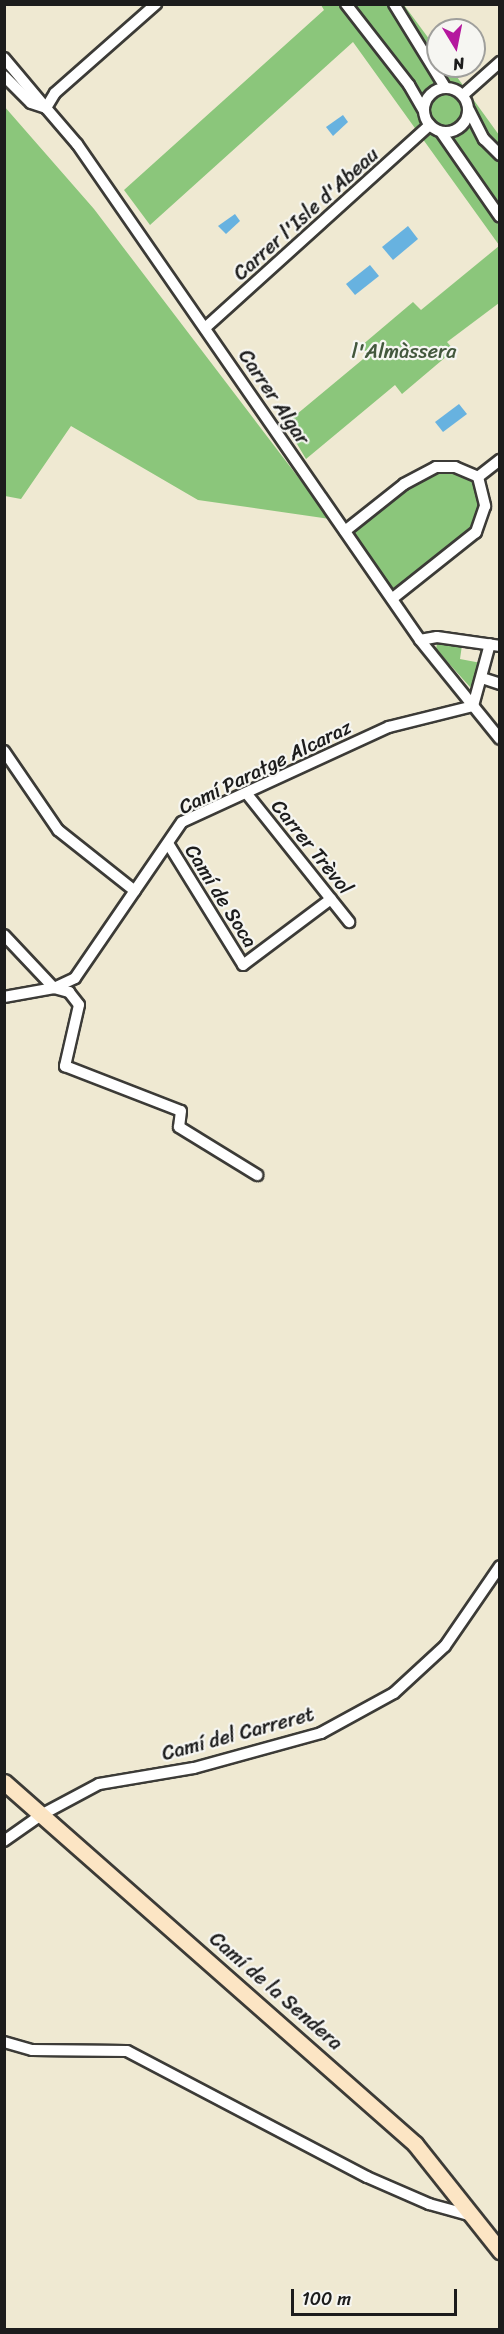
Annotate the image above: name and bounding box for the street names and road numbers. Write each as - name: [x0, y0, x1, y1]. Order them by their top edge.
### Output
- street label: Carrer l'Isle d'Abeau: [228, 143, 384, 285]
- street label: Carrer Algar: [233, 345, 315, 449]
- street label: Camí Paratge Alcaraz: [175, 715, 355, 819]
- street label: Carrer Trèvol: [266, 795, 358, 899]
- street label: Camí de Soca: [180, 840, 262, 952]
- street label: Camí del Carreret: [160, 1702, 316, 1766]
- street label: Camí de la Sendera: [205, 1927, 347, 2055]

